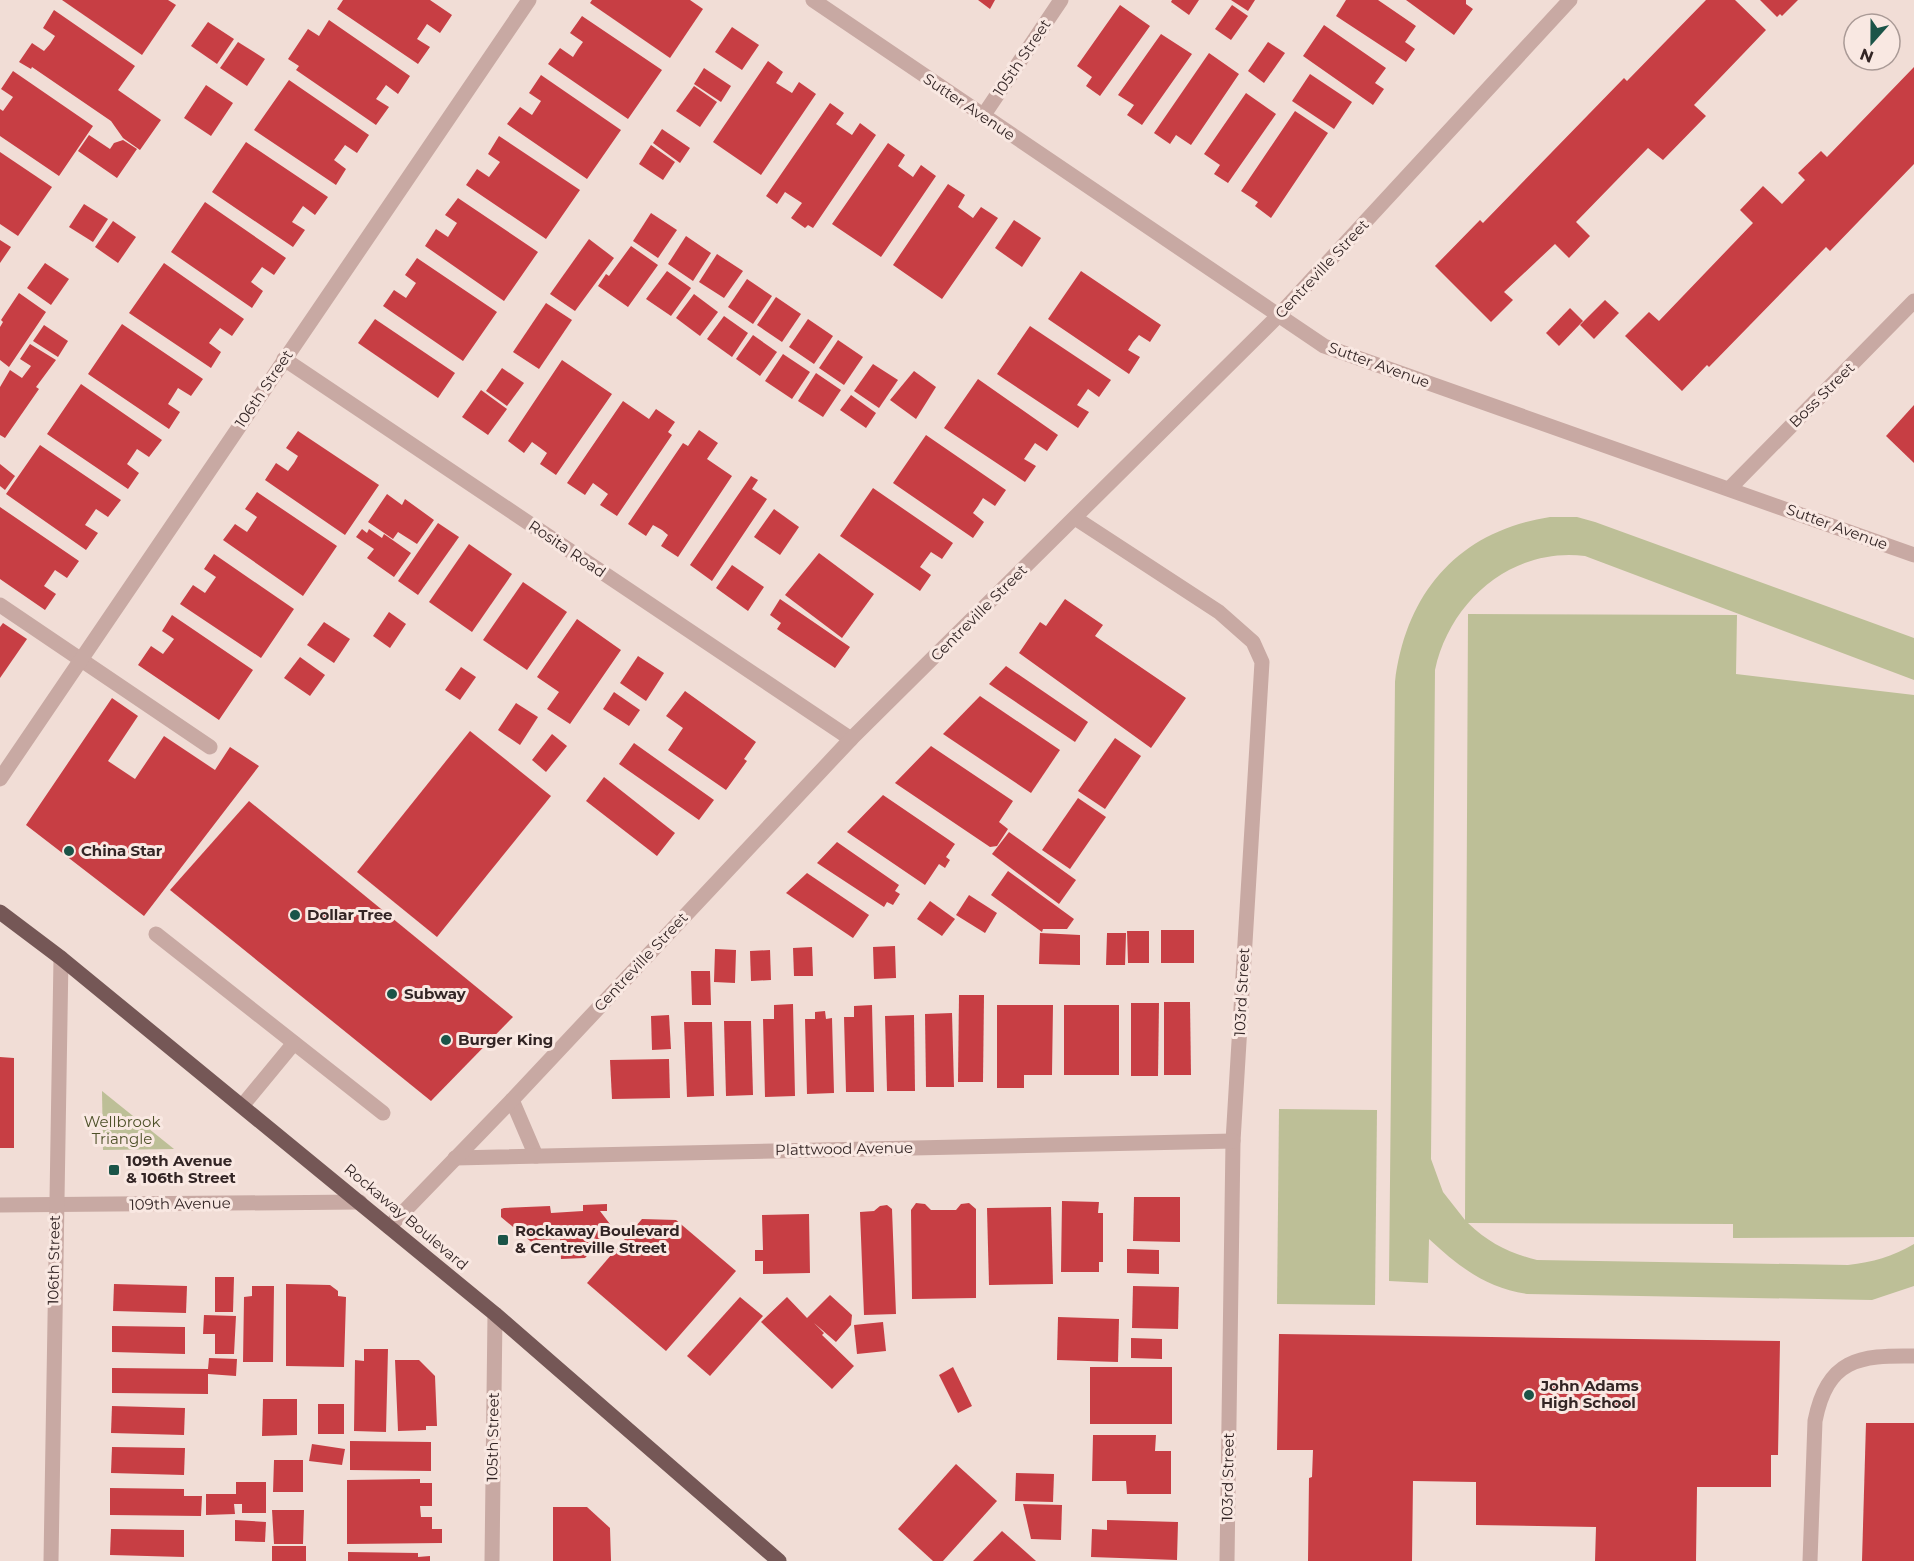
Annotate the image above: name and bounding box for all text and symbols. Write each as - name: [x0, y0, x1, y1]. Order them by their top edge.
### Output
- north arrow: [1842, 12, 1902, 72]
- street label: 105th Street: [989, 15, 1054, 100]
- text: N: [1857, 44, 1876, 67]
- street label: Sutter Avenue: [920, 69, 1019, 144]
- street label: Centreville Street: [1271, 215, 1373, 322]
- street label: Sutter Avenue: [1326, 337, 1433, 392]
- street label: 106th Street: [231, 346, 297, 431]
- street label: Boss Street: [1785, 358, 1858, 431]
- street label: Sutter Avenue: [1784, 499, 1891, 554]
- street label: Rosita Road: [525, 516, 610, 581]
- street label: Centreville Street: [926, 560, 1031, 665]
- place label: China Star: [81, 841, 163, 860]
- marker: China Star: [62, 844, 76, 858]
- place label: Dollar Tree: [307, 905, 393, 924]
- marker: Dollar Tree: [288, 908, 302, 922]
- street label: Centreville Street: [590, 908, 692, 1015]
- street label: 103rd Street: [1230, 947, 1253, 1037]
- place label: Subway: [404, 984, 467, 1003]
- marker: Subway: [385, 987, 399, 1001]
- place label: Burger King: [458, 1030, 553, 1049]
- marker: Burger King: [439, 1033, 453, 1047]
- park label: Wellbrook Triangle: [84, 1112, 160, 1148]
- street label: Plattwood Avenue: [775, 1138, 913, 1159]
- place label: 109th Avenue & 106th Street: [126, 1151, 236, 1187]
- street label: Rockaway Boulevard: [340, 1159, 472, 1274]
- marker: 109th Avenue & 106th Street: [107, 1163, 121, 1177]
- street label: 109th Avenue: [129, 1193, 231, 1214]
- street label: 106th Street: [43, 1215, 64, 1305]
- place label: Rockaway Boulevard & Centreville Street: [515, 1221, 680, 1257]
- marker: Rockaway Boulevard & Centreville Street: [496, 1233, 510, 1247]
- place label: John Adams High School: [1540, 1376, 1639, 1412]
- marker: John Adams High School: [1522, 1388, 1536, 1402]
- street label: 105th Street: [482, 1392, 503, 1482]
- street label: 103rd Street: [1217, 1432, 1238, 1522]

